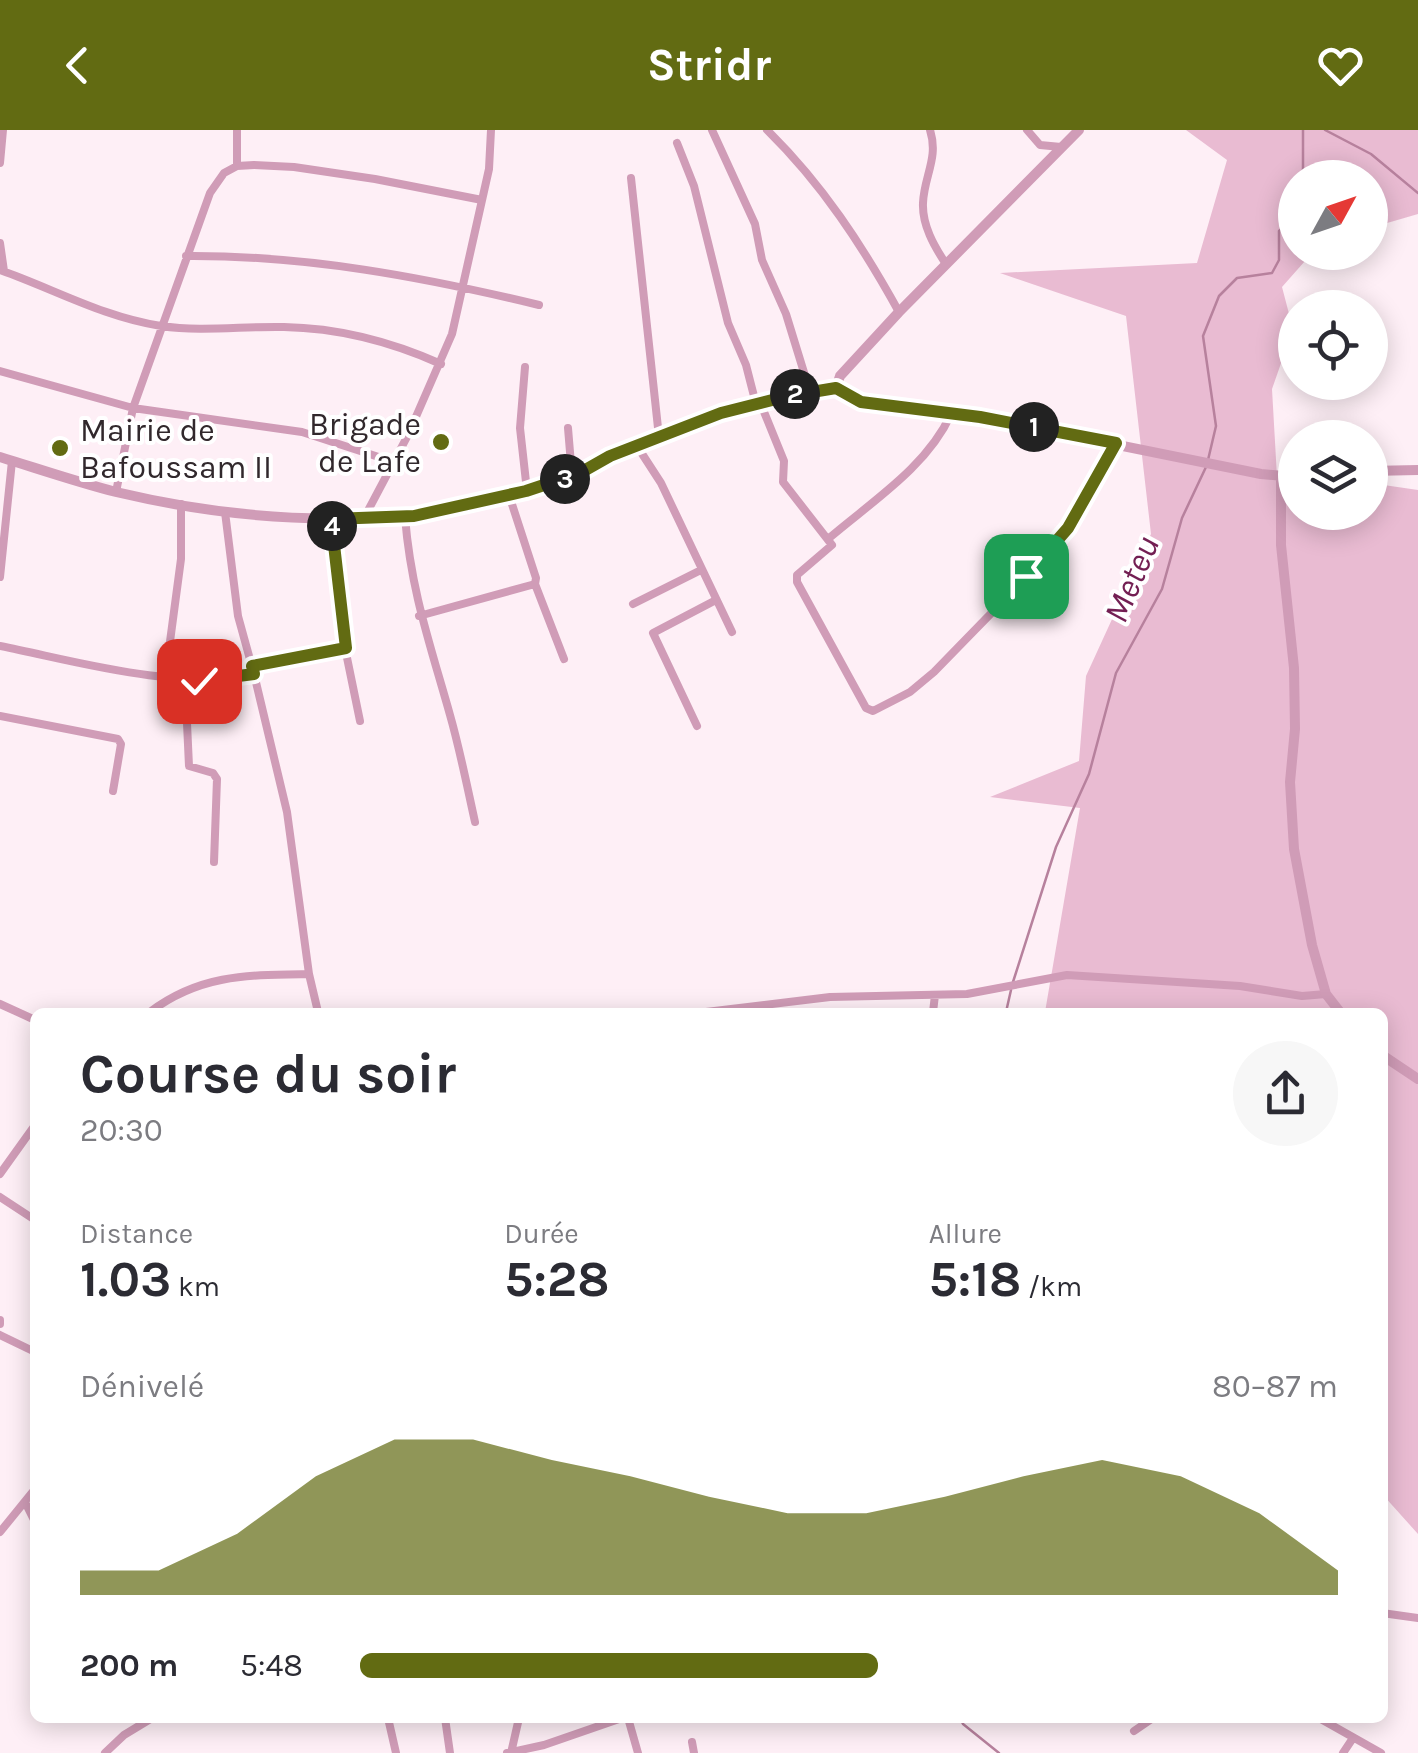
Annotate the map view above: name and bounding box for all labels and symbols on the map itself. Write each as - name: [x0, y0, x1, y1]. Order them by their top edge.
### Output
- north arrow: [1278, 160, 1388, 270]
- pin: 2: [770, 369, 820, 419]
- pin: 1: [1009, 402, 1059, 452]
- place label: Brigade de Lafe: [309, 406, 421, 480]
- place label: Mairie de Bafoussam II: [80, 412, 272, 486]
- marker: Brigade de Lafe: [430, 431, 452, 453]
- marker: Mairie de Bafoussam II: [49, 437, 71, 459]
- pin: 3: [540, 454, 590, 504]
- pin: 4: [307, 501, 357, 551]
- water label: Meteu: [1095, 530, 1168, 629]
- pin: [984, 534, 1069, 619]
- pin: [157, 639, 242, 724]

